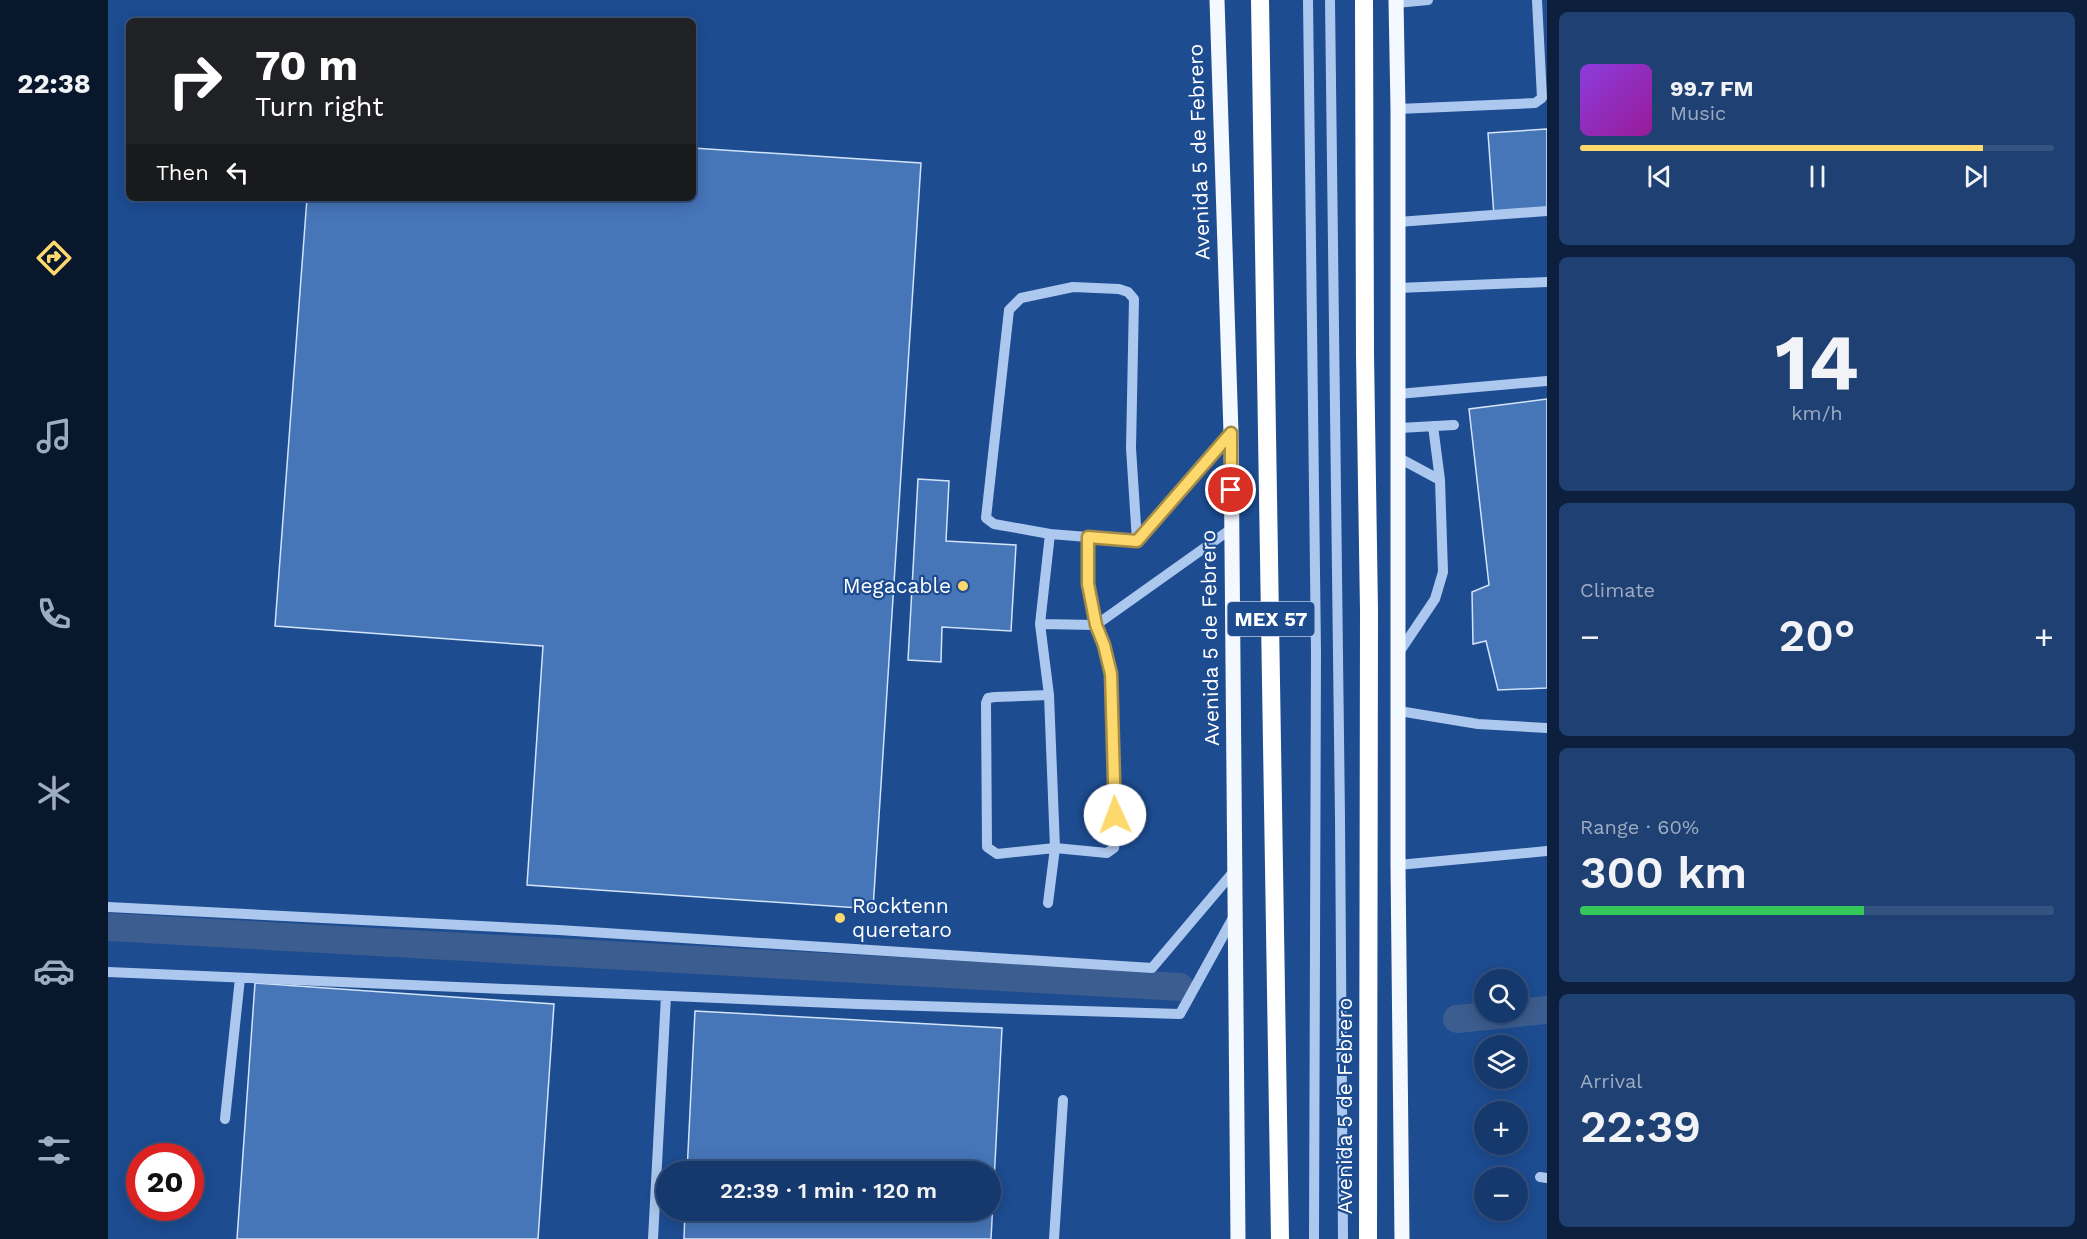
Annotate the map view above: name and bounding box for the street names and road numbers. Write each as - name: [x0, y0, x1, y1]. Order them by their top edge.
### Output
- street label: Avenida 5 de Febrero: [1182, 43, 1215, 261]
- street label: Avenida 5 de Febrero: [1195, 530, 1224, 746]
- road number: MEX 57: [1228, 602, 1314, 636]
- street label: Avenida 5 de Febrero: [1332, 998, 1357, 1214]

